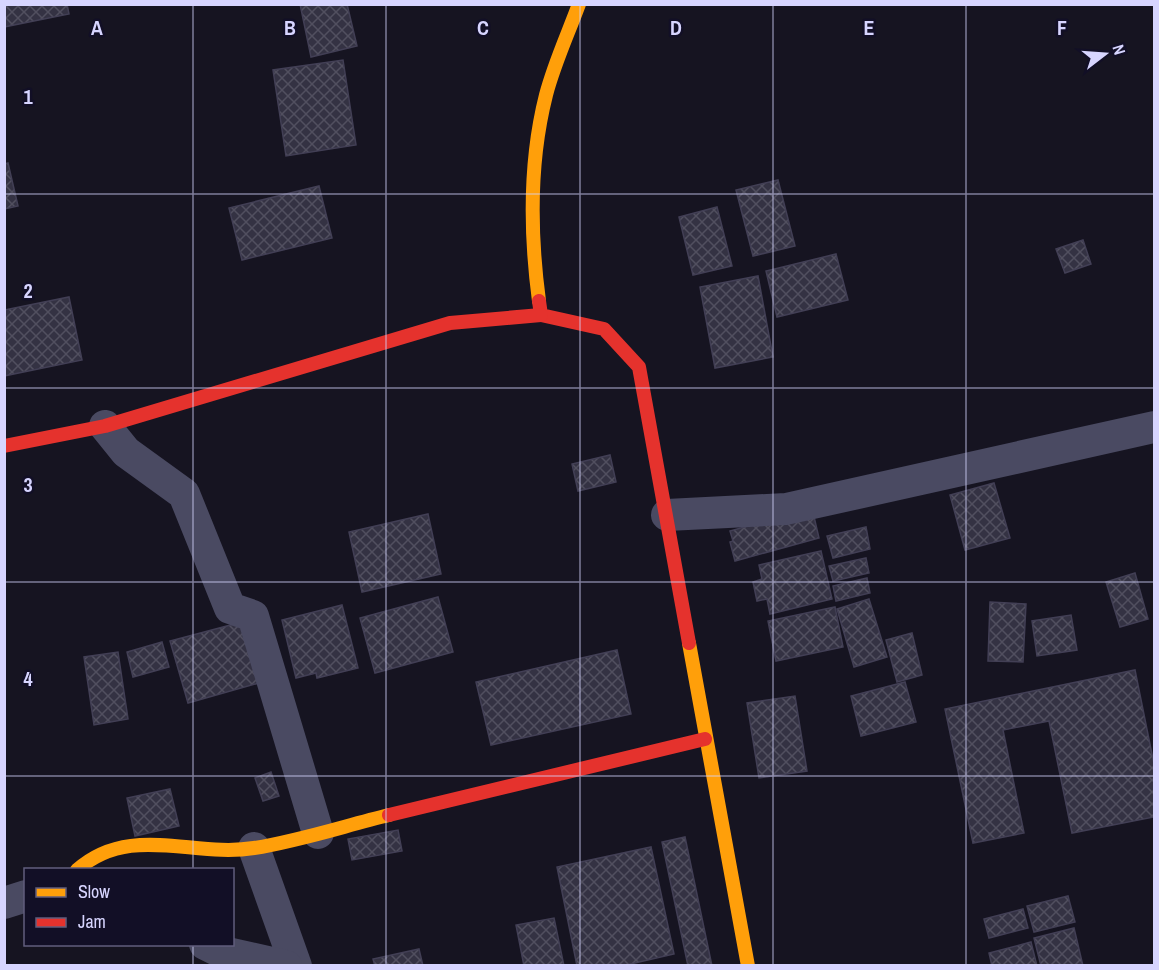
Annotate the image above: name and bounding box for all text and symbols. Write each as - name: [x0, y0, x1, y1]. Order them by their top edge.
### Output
- text: A: [91, 14, 103, 41]
- text: B: [284, 14, 296, 41]
- text: C: [477, 14, 489, 41]
- text: D: [670, 14, 682, 41]
- text: E: [864, 14, 875, 41]
- text: F: [1057, 14, 1067, 41]
- north arrow: [1075, 24, 1135, 84]
- text: N: [1107, 42, 1131, 57]
- text: 1: [23, 83, 33, 110]
- text: 2: [23, 277, 33, 304]
- text: 3: [23, 471, 33, 498]
- text: 4: [23, 665, 33, 692]
- legend: [24, 868, 234, 946]
- text: Slow: [78, 879, 110, 904]
- text: Jam: [78, 909, 106, 934]

